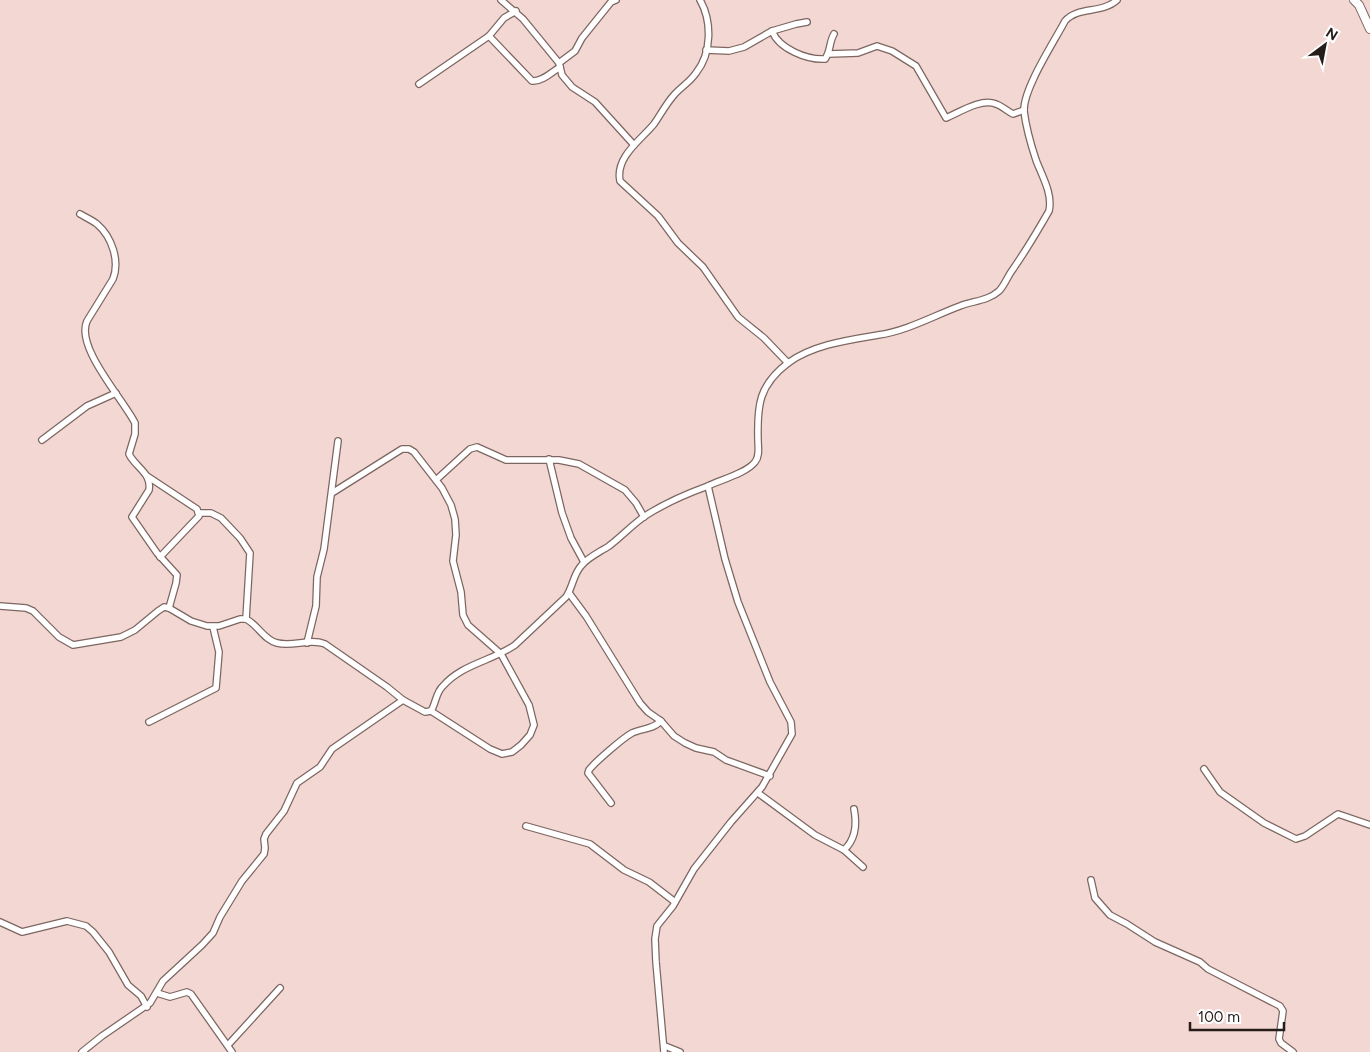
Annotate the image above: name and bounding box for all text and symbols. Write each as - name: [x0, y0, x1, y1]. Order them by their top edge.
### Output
- north arrow: [1300, 20, 1350, 70]
- text: N: [1323, 24, 1341, 44]
- scale bar: [1190, 1000, 1284, 1032]
- text: 100 m: [1198, 1008, 1240, 1026]

